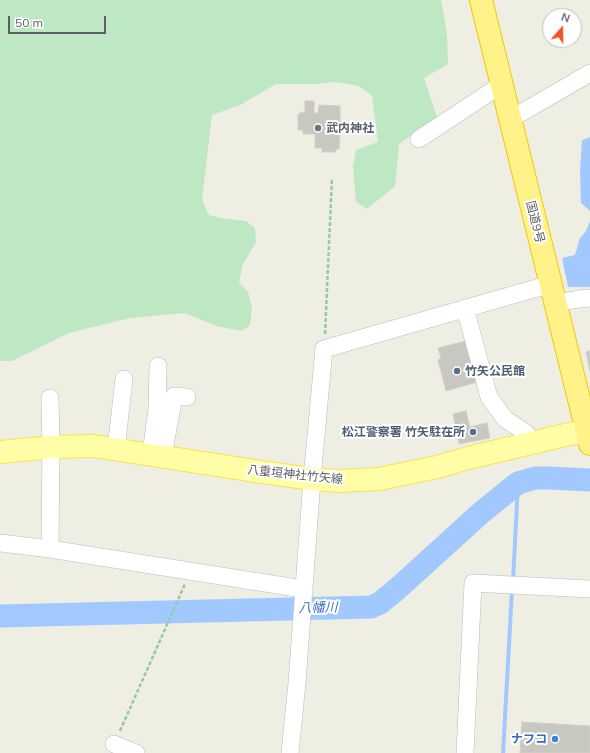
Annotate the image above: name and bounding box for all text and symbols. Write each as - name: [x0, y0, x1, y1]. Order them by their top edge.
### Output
- scale bar: [10, 8, 108, 34]
- north arrow: [542, 8, 582, 48]
- text: N: [559, 10, 572, 26]
- text: 50 m: [15, 15, 43, 30]
- place label: 武内神社: [326, 121, 374, 135]
- marker: 武内神社: [313, 123, 323, 133]
- street label: 国道9号: [523, 199, 547, 245]
- place label: 竹矢公民館: [465, 364, 525, 378]
- marker: 竹矢公民館: [452, 366, 462, 376]
- place label: 松江警察署 竹矢駐在所: [342, 425, 465, 439]
- marker: 松江警察署 竹矢駐在所: [468, 427, 478, 437]
- street label: 八重垣神社竹矢線: [247, 463, 343, 487]
- water label: 八幡川: [298, 600, 338, 616]
- place label: ナフコ: [511, 732, 547, 746]
- marker: ナフコ: [550, 734, 560, 744]

